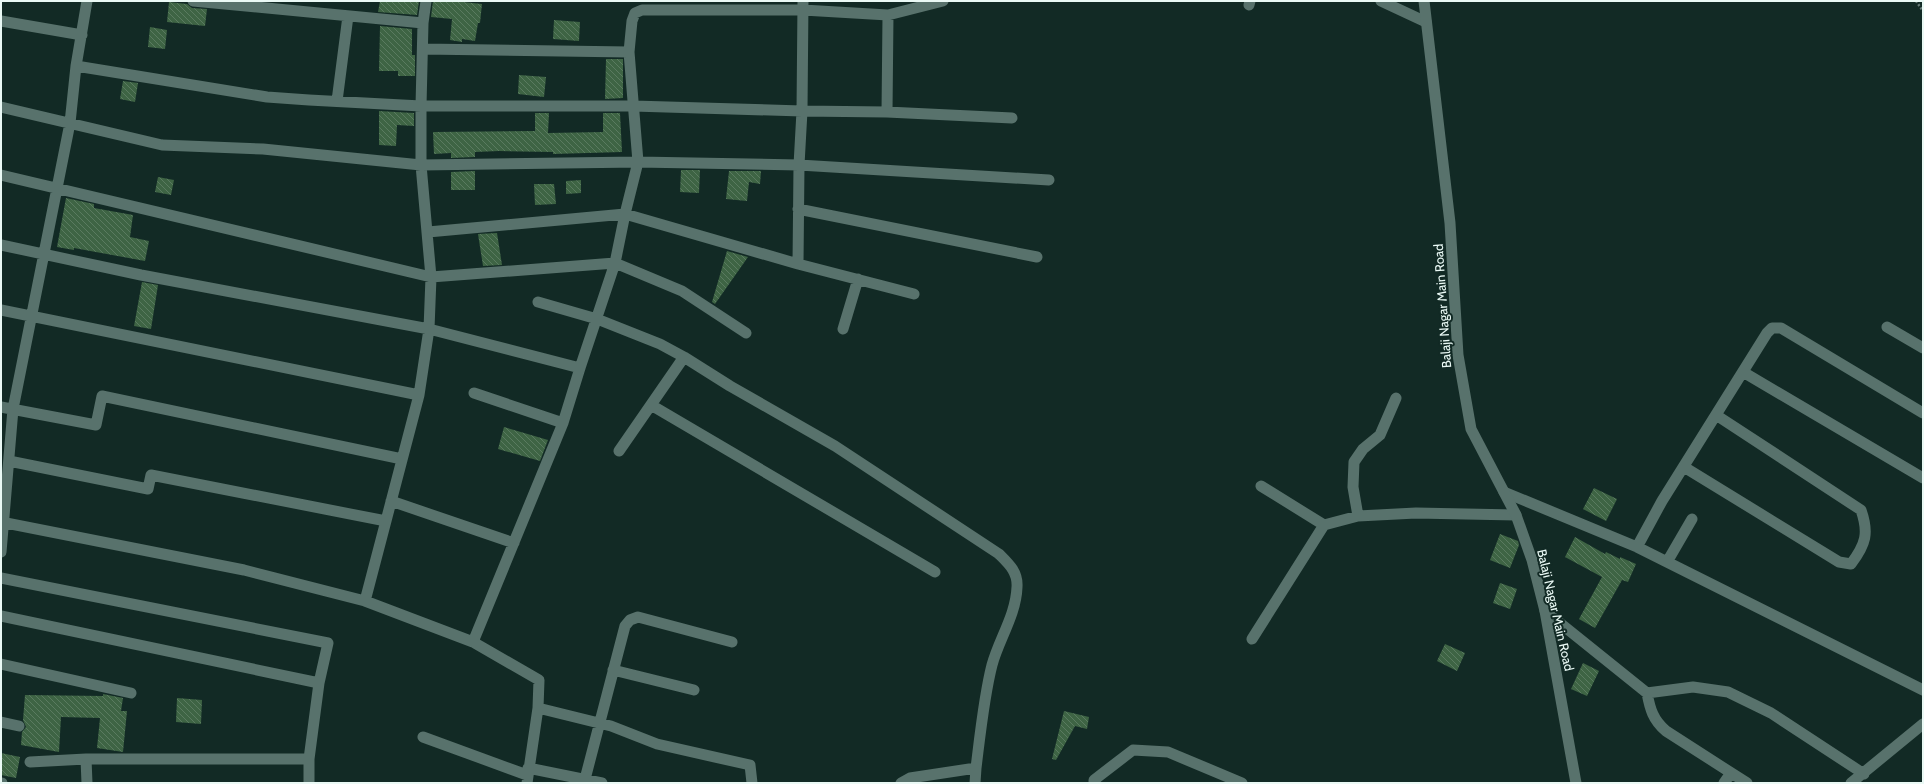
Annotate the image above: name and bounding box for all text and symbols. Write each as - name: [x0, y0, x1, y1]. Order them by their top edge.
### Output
- street label: Balaji Nagar Main Road: [1430, 243, 1455, 369]
- street label: Balaji Nagar Main Road: [1533, 547, 1578, 673]

